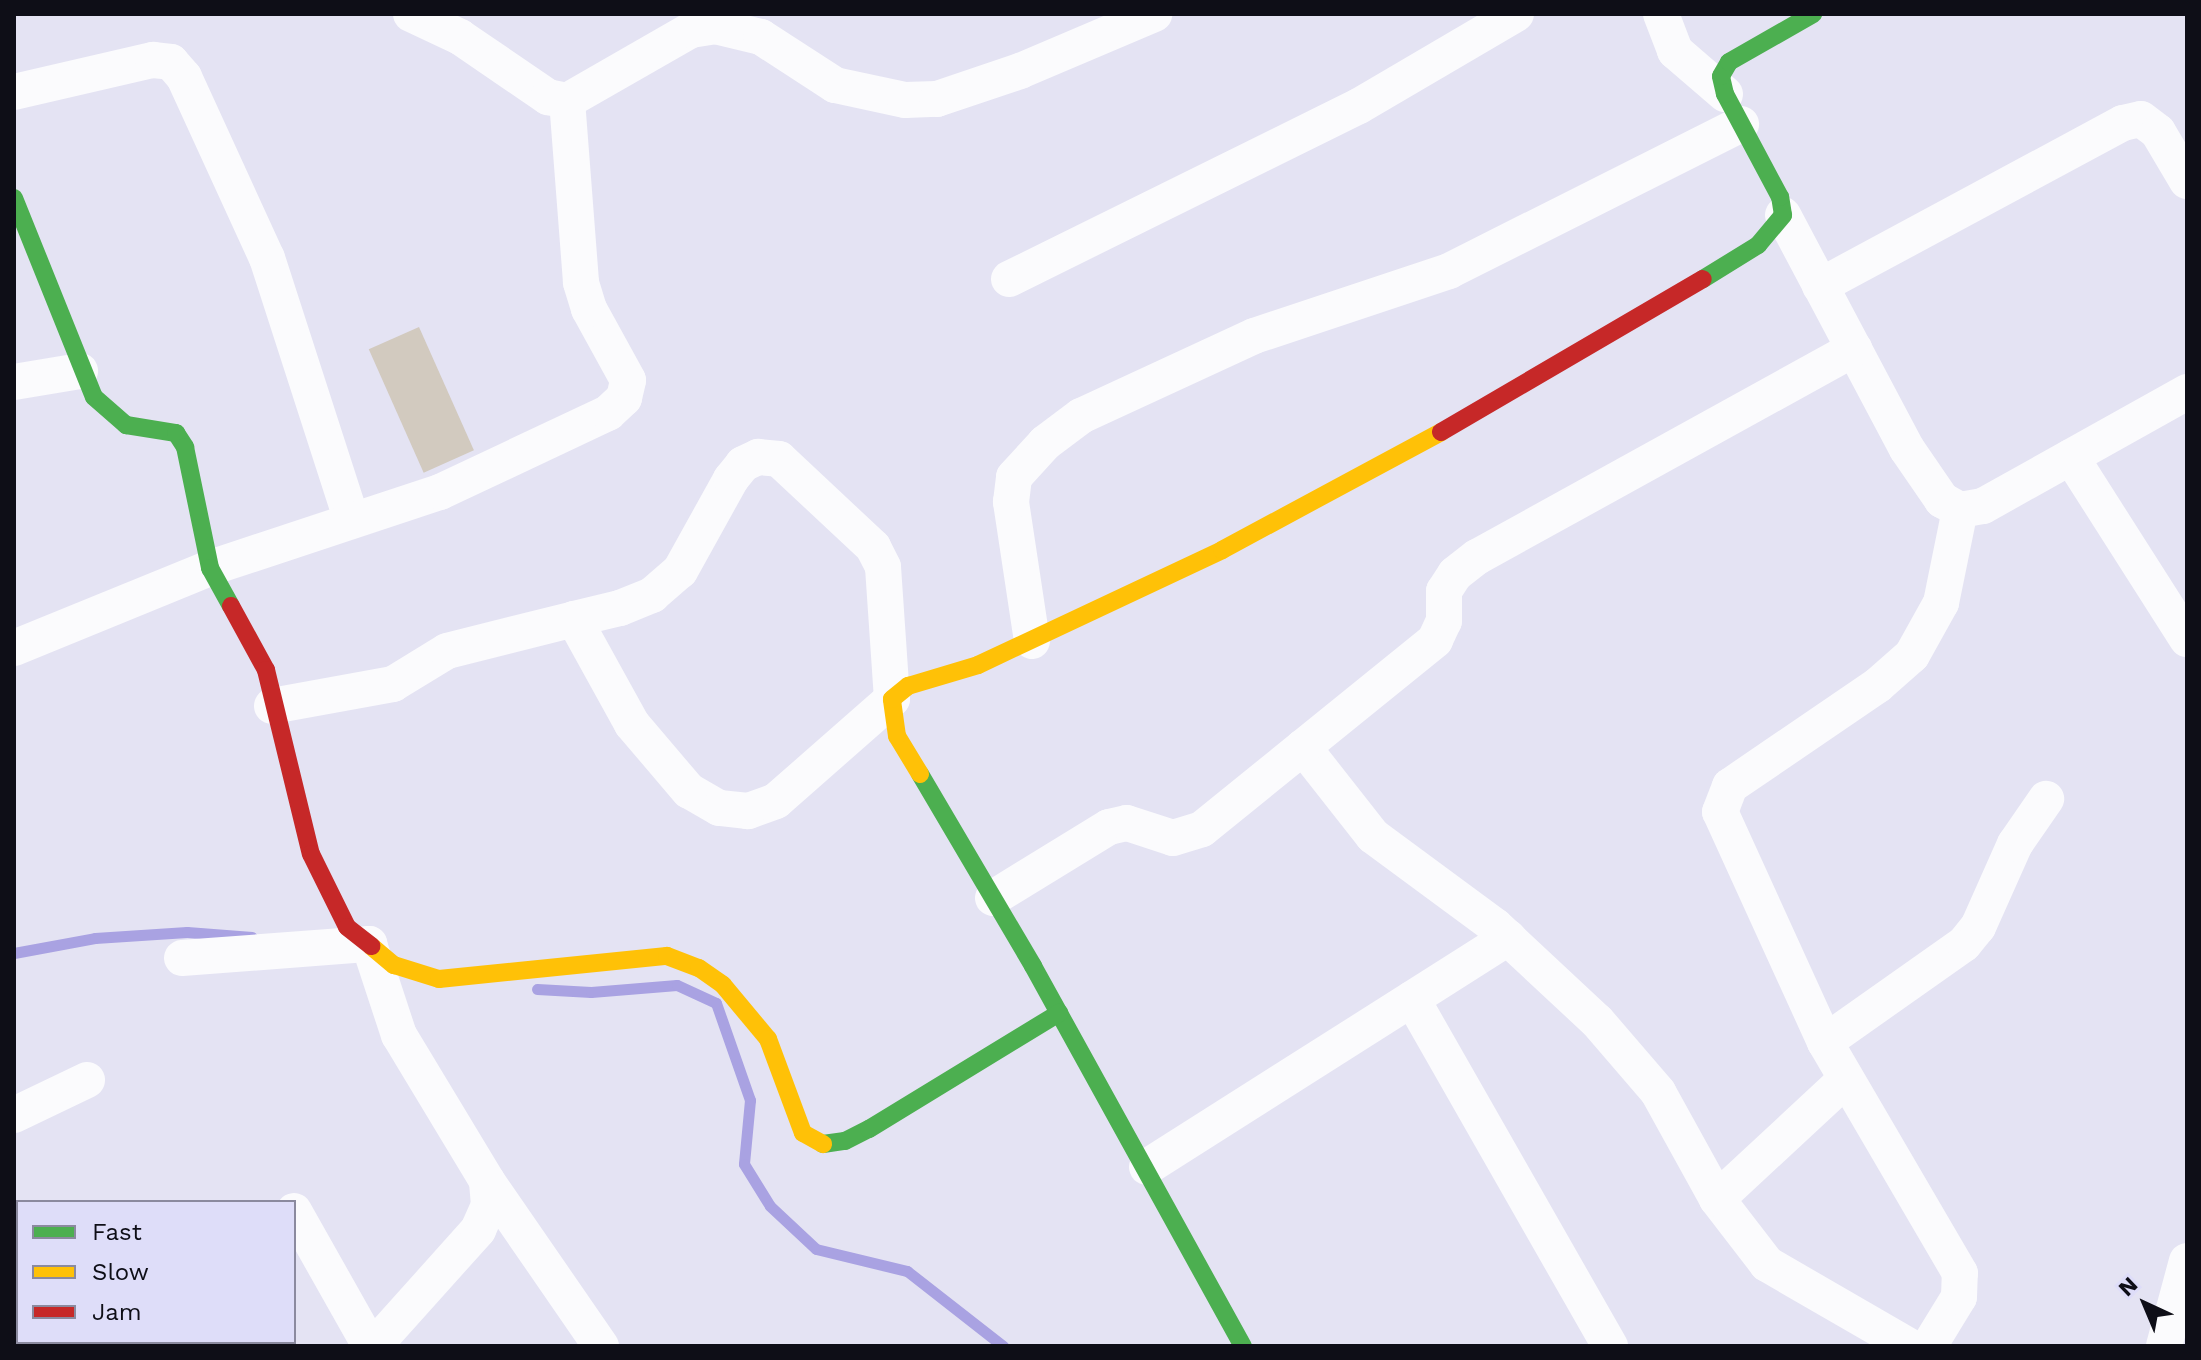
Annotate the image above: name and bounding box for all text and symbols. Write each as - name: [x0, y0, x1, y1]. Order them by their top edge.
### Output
- legend: [16, 1200, 296, 1344]
- text: Fast: [92, 1218, 142, 1246]
- text: Slow: [92, 1258, 149, 1286]
- north arrow: [2105, 1264, 2185, 1344]
- text: N: [2113, 1272, 2143, 1301]
- text: Jam: [92, 1298, 142, 1326]

